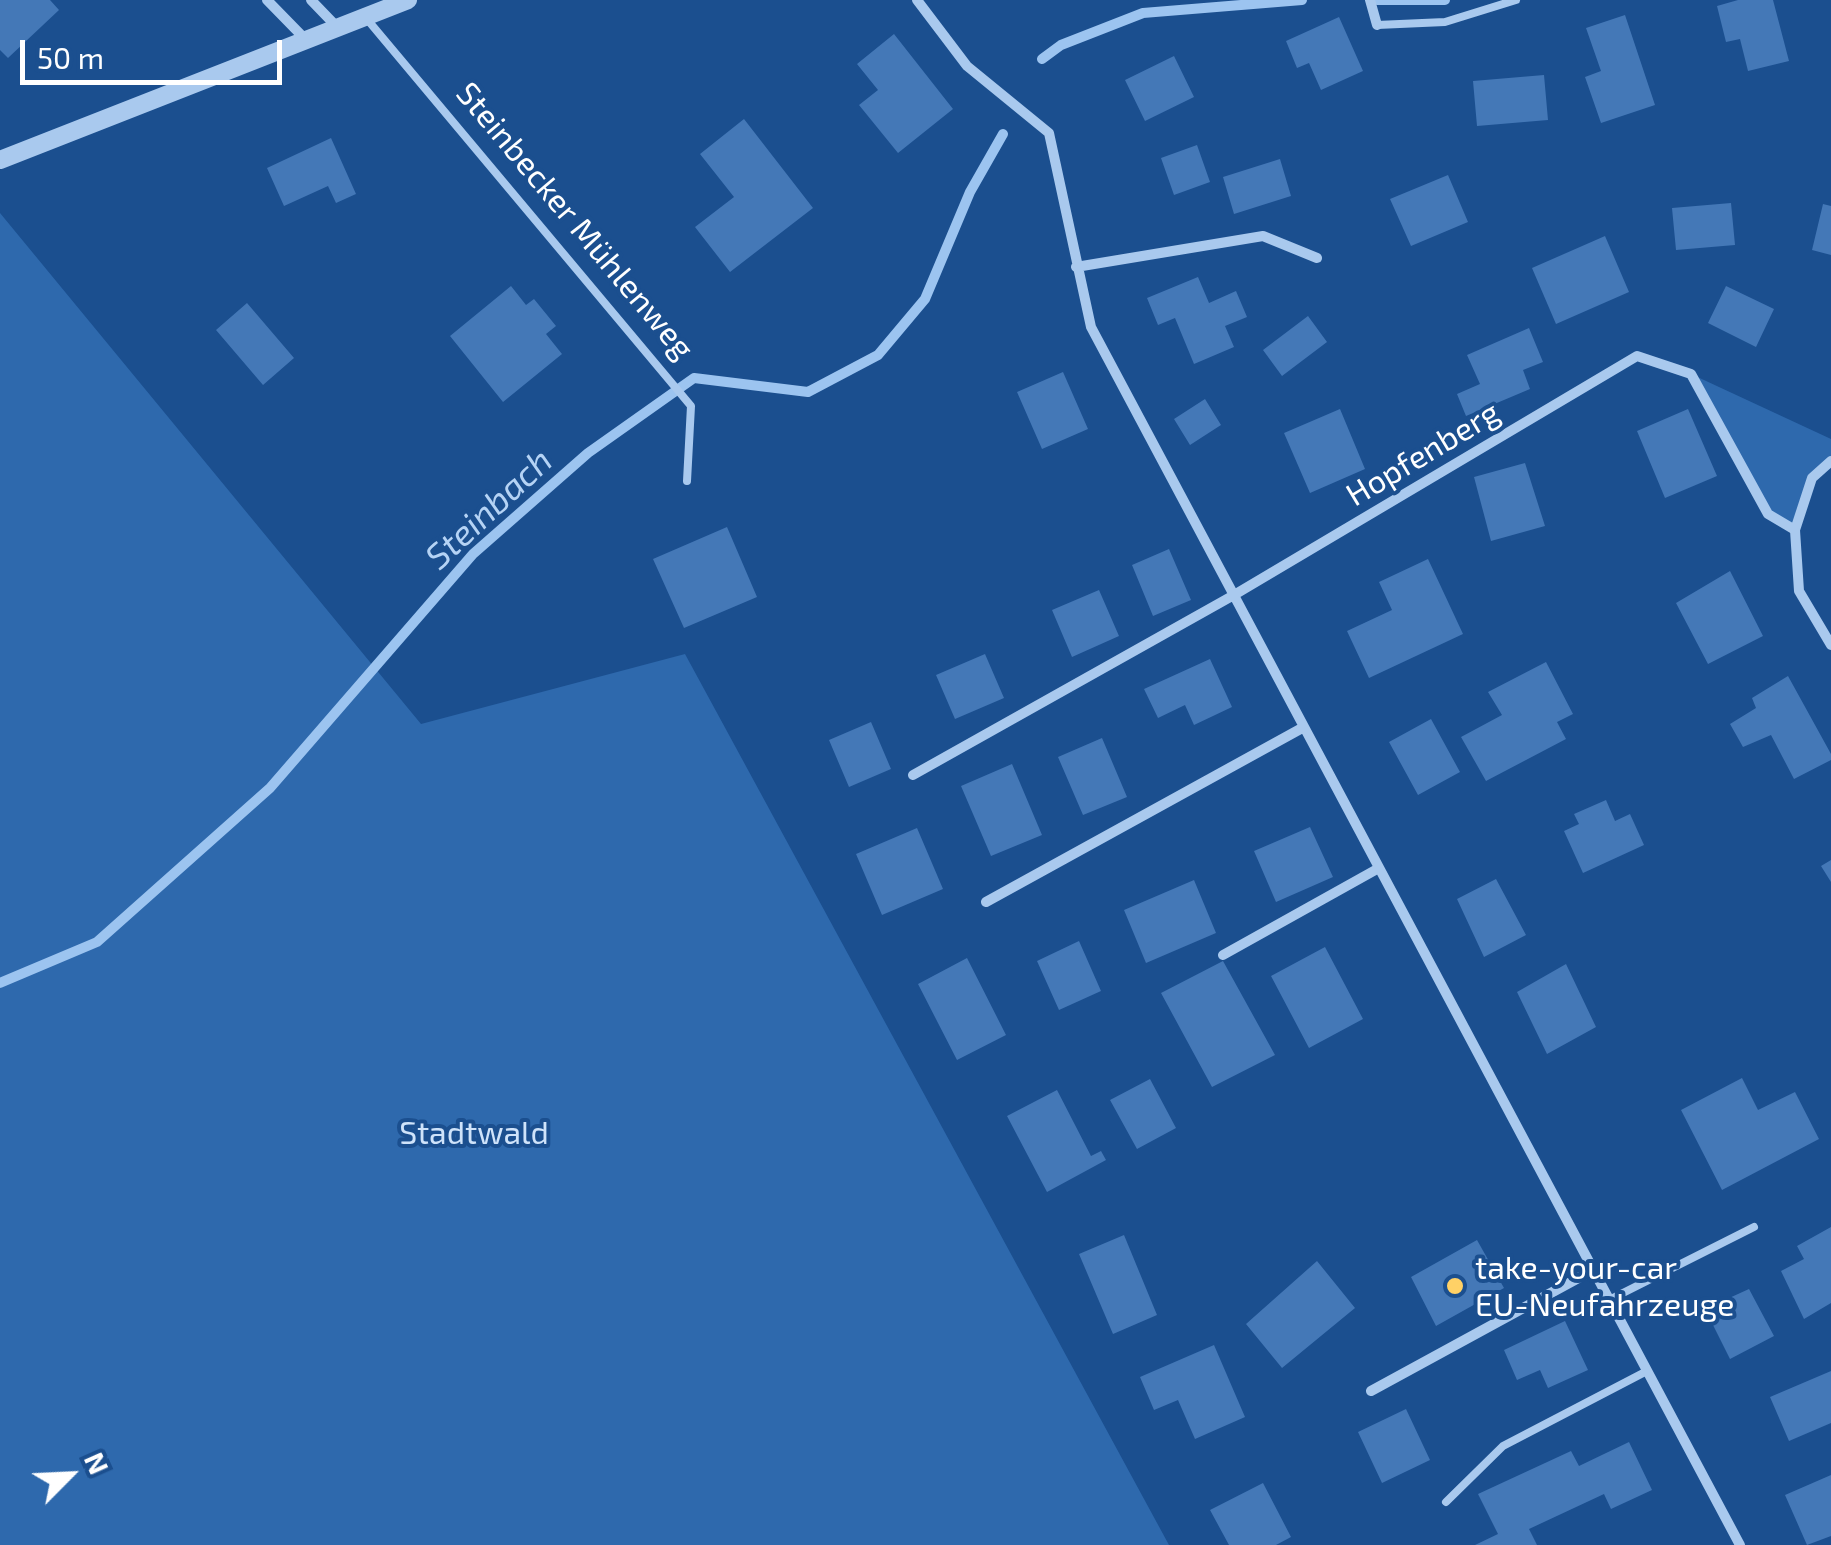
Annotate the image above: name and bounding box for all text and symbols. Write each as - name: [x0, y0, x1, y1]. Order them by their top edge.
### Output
- scale bar: [25, 20, 288, 82]
- text: 50 m: [37, 39, 104, 75]
- street label: Steinbecker Mühlenweg: [448, 75, 702, 367]
- street label: Hopfenberg: [1339, 393, 1507, 515]
- water label: Steinbach: [417, 440, 561, 578]
- park label: Stadtwald: [399, 1114, 549, 1152]
- place label: take-your-car EU-Neufahrzeuge: [1475, 1249, 1734, 1324]
- marker: take-your-car EU-Neufahrzeuge: [1444, 1275, 1466, 1297]
- north arrow: [20, 1425, 120, 1525]
- text: N: [78, 1447, 117, 1479]

